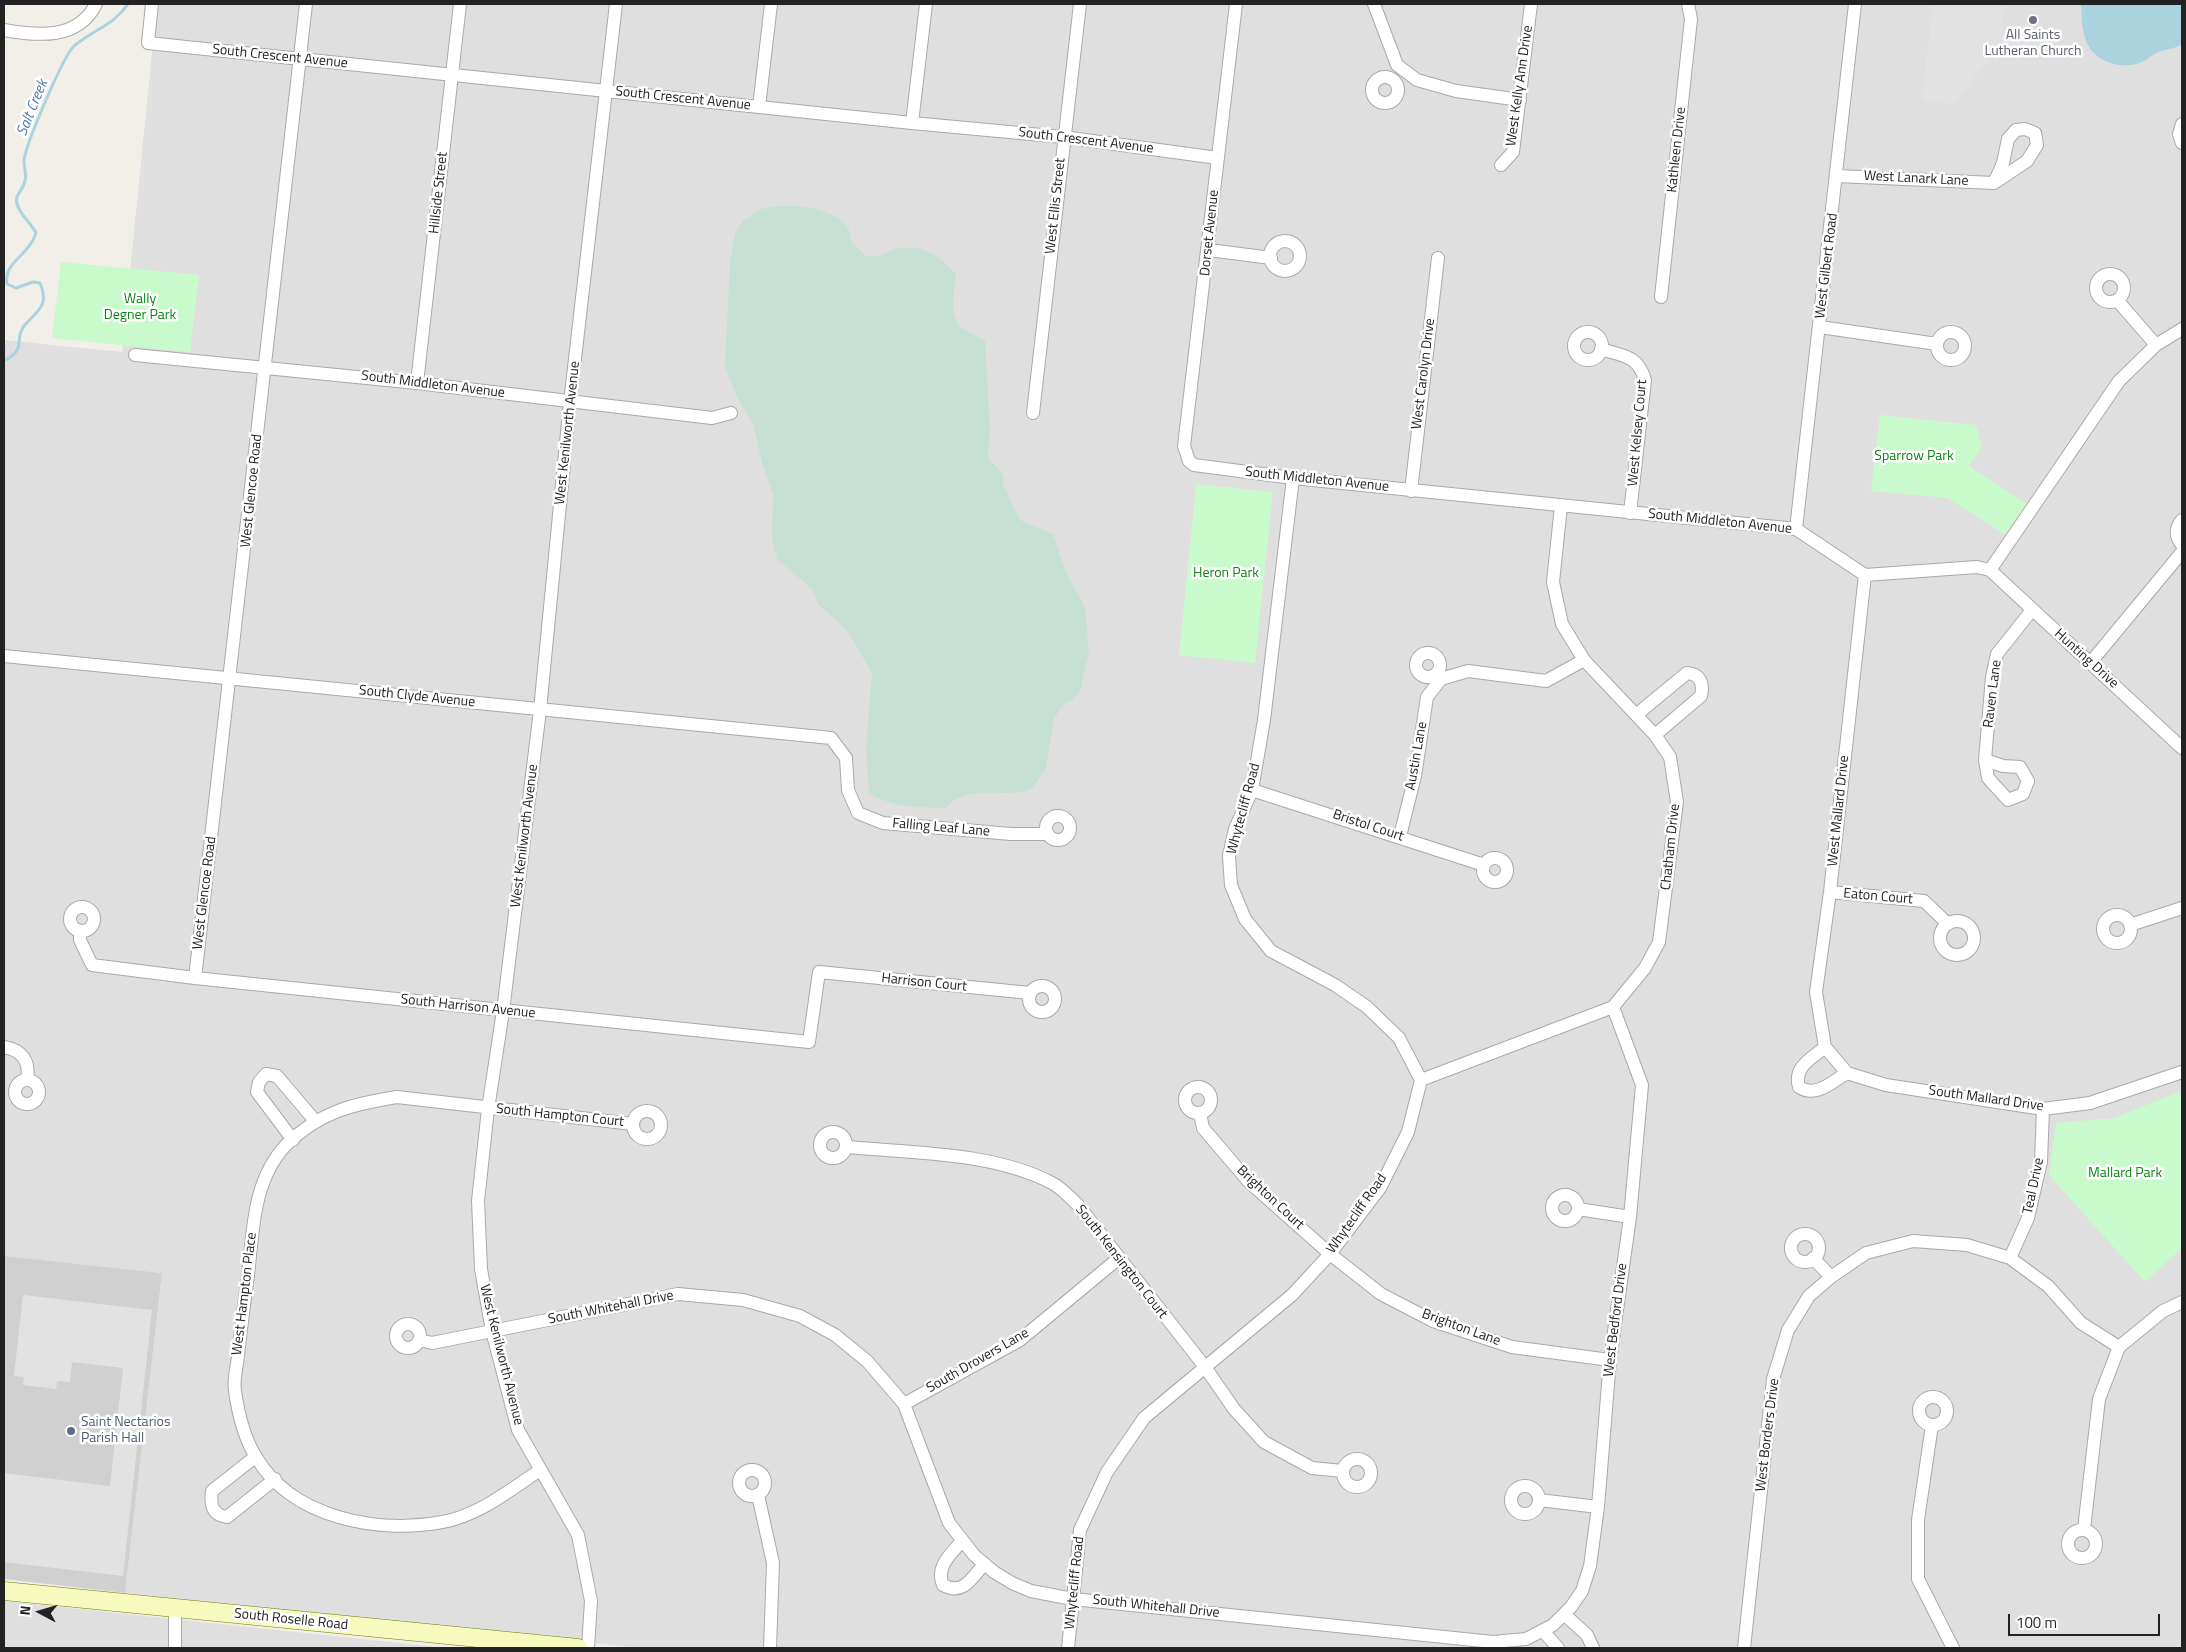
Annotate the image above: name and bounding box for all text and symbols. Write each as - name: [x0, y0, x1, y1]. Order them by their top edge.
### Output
- marker: All Saints Lutheran Church: [2027, 14, 2039, 26]
- street label: West Kelly Ann Drive: [1503, 24, 1537, 148]
- place label: All Saints Lutheran Church: [1985, 28, 2081, 60]
- street label: South Crescent Avenue: [211, 42, 349, 72]
- water label: Salt Creek: [14, 77, 52, 139]
- street label: South Crescent Avenue: [614, 84, 752, 114]
- street label: Kathleen Drive: [1664, 106, 1690, 194]
- street label: South Crescent Avenue: [1017, 124, 1155, 158]
- street label: Hillside Street: [426, 151, 452, 235]
- street label: West Ellis Street: [1043, 157, 1069, 255]
- street label: West Lanark Lane: [1863, 168, 1969, 190]
- street label: Dorset Avenue: [1197, 189, 1223, 277]
- street label: West Gilbert Road: [1812, 212, 1842, 320]
- park label: Wally Degner Park: [104, 292, 176, 324]
- street label: West Carolyn Drive: [1409, 318, 1439, 430]
- street label: West Kenilworth Avenue: [552, 360, 584, 506]
- street label: South Middleton Avenue: [360, 368, 506, 402]
- street label: West Kelsey Court: [1625, 379, 1651, 487]
- street label: West Glencoe Road: [238, 433, 266, 549]
- park label: Sparrow Park: [1874, 449, 1954, 465]
- street label: South Middleton Avenue: [1244, 464, 1390, 496]
- street label: South Middleton Avenue: [1647, 506, 1793, 538]
- park label: Heron Park: [1193, 566, 1259, 582]
- street label: Hunting Drive: [2050, 626, 2122, 692]
- street label: Raven Lane: [1981, 659, 2005, 729]
- street label: South Clyde Avenue: [358, 683, 476, 711]
- street label: Austin Lane: [1403, 720, 1431, 792]
- street label: West Mallard Drive: [1825, 755, 1853, 867]
- street label: Whytecliff Road: [1224, 762, 1264, 856]
- street label: West Kenilworth Avenue: [508, 763, 542, 909]
- street label: Chatham Drive: [1658, 803, 1684, 891]
- street label: Bristol Court: [1330, 807, 1406, 845]
- street label: Falling Leaf Lane: [891, 815, 991, 841]
- street label: West Glencoe Road: [190, 835, 220, 951]
- street label: Eaton Court: [1843, 886, 1913, 908]
- street label: Harrison Court: [880, 970, 968, 996]
- street label: South Harrison Avenue: [400, 992, 536, 1022]
- street label: South Mallard Drive: [1927, 1083, 2045, 1115]
- street label: South Hampton Court: [495, 1101, 625, 1131]
- street label: Teal Drive: [2020, 1156, 2048, 1216]
- street label: Brighton Court: [1233, 1162, 1307, 1234]
- park label: Mallard Park: [2088, 1166, 2162, 1182]
- street label: Whytecliff Road: [1323, 1171, 1391, 1257]
- street label: South Kensington Court: [1071, 1202, 1171, 1322]
- street label: West Hampton Place: [229, 1232, 261, 1356]
- street label: West Bedford Drive: [1601, 1262, 1631, 1378]
- street label: West Kenilworth Avenue: [475, 1283, 527, 1427]
- street label: South Whitehall Drive: [547, 1288, 675, 1328]
- street label: Brighton Lane: [1419, 1306, 1503, 1350]
- street label: South Drovers Lane: [924, 1325, 1032, 1397]
- street label: West Borders Drive: [1753, 1377, 1783, 1493]
- place label: Saint Nectarios Parish Hall: [81, 1415, 170, 1448]
- marker: Saint Nectarios Parish Hall: [65, 1425, 77, 1437]
- street label: Whytecliff Road: [1062, 1536, 1088, 1630]
- north arrow: [15, 1587, 65, 1637]
- street label: South Whitehall Drive: [1092, 1592, 1220, 1622]
- text: N: [14, 1604, 36, 1616]
- scale bar: [2011, 1604, 2164, 1636]
- street label: South Roselle Road: [233, 1606, 349, 1634]
- text: 100 m: [2016, 1611, 2057, 1634]

